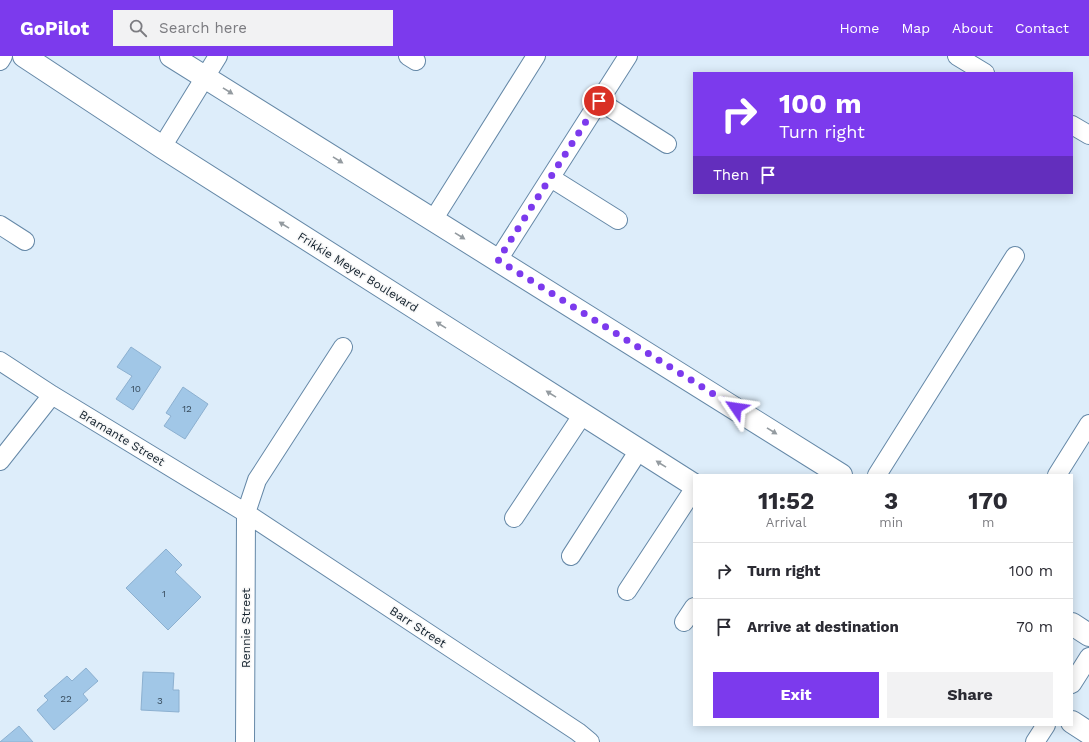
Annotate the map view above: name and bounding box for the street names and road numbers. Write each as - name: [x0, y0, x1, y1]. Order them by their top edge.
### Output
- street label: Frikkie Meyer Boulevard: [295, 229, 421, 315]
- street label: Bramante Street: [77, 407, 167, 469]
- street label: Rennie Street: [239, 588, 253, 668]
- street label: Barr Street: [387, 604, 449, 650]

